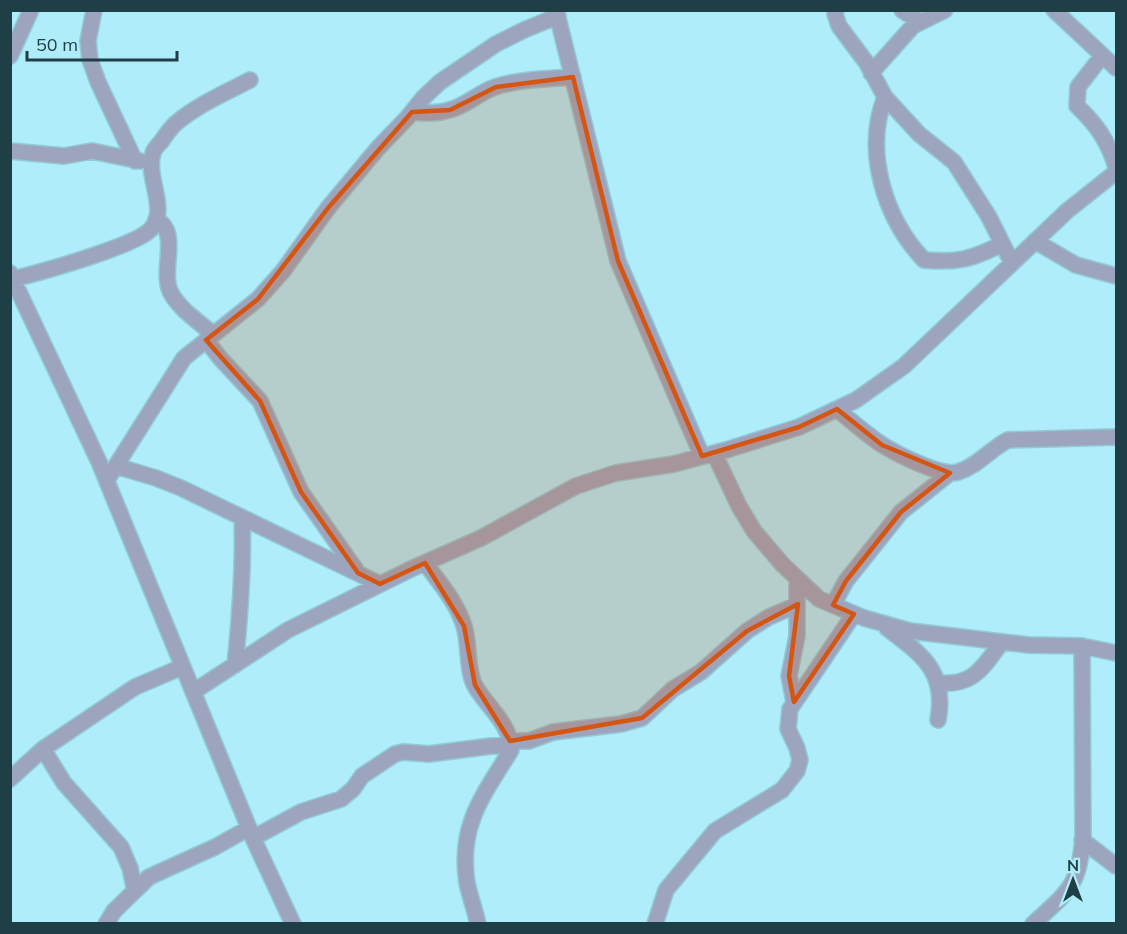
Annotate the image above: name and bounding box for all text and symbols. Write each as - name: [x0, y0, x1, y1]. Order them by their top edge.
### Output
- scale bar: [27, 24, 177, 62]
- text: 50 m: [36, 33, 78, 56]
- north arrow: [1043, 850, 1103, 910]
- text: N: [1067, 855, 1079, 875]

